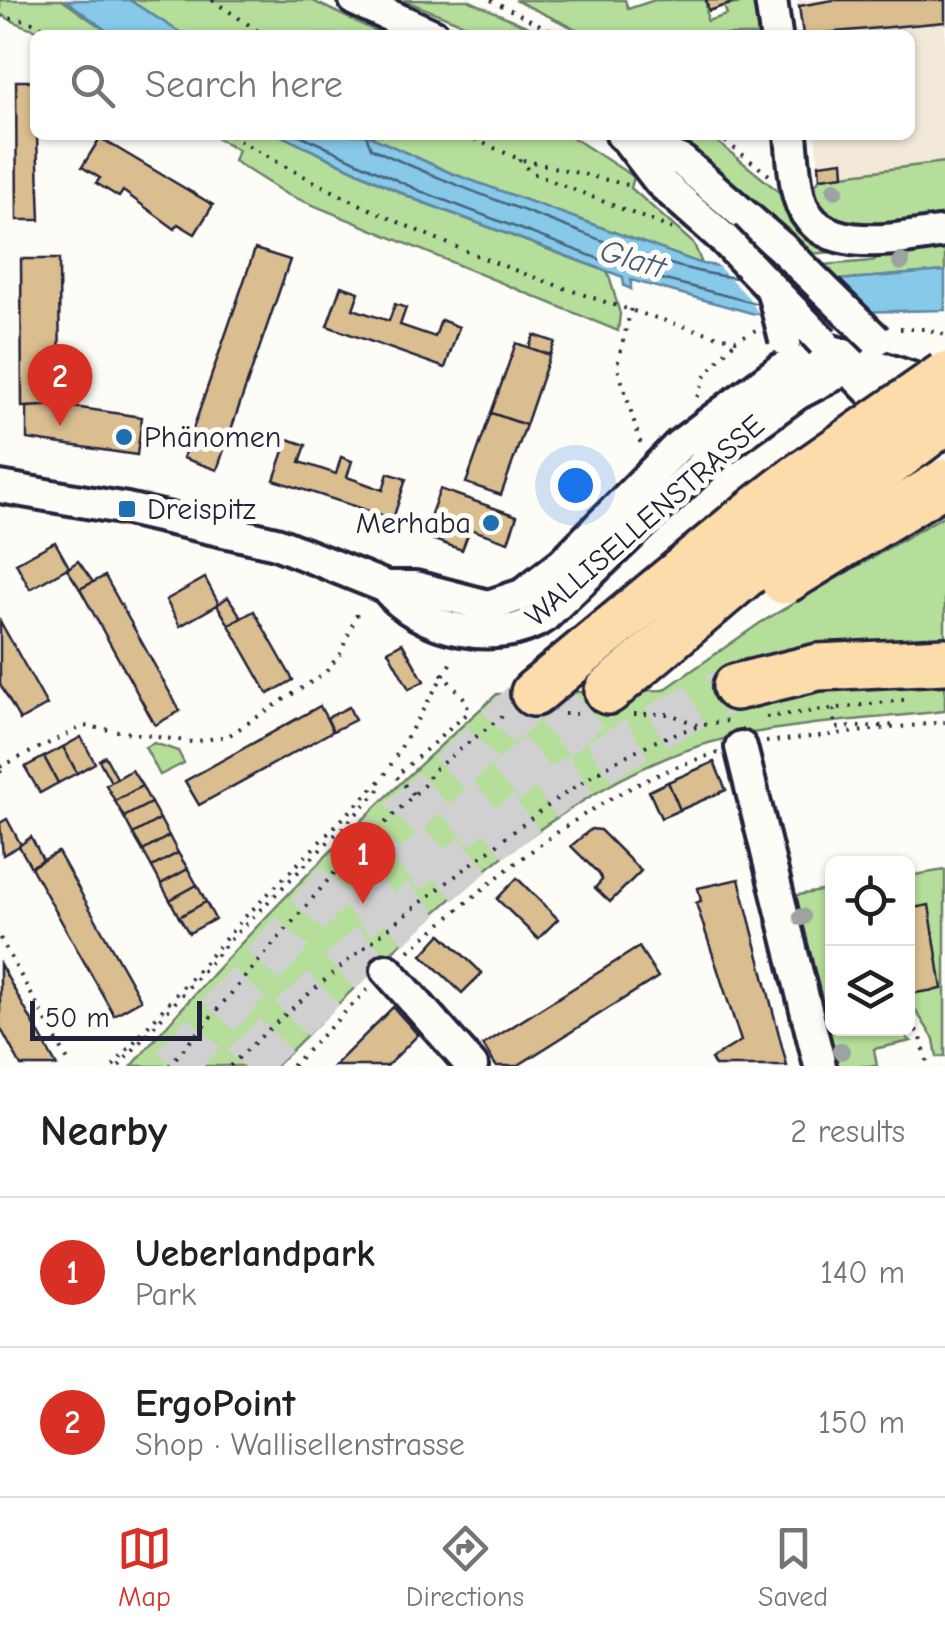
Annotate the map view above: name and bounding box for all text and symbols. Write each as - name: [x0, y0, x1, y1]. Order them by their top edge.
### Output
- search box: [30, 30, 915, 140]
- icon: search: [65, 58, 120, 113]
- text: Search here: [145, 63, 343, 107]
- water label: Glatt: [596, 232, 672, 287]
- pin: 2: [28, 344, 92, 426]
- street label: WALLISELLENSTRASSE: [518, 408, 772, 634]
- place label: Phänomen: [144, 420, 281, 455]
- marker: Phänomen: [113, 426, 135, 448]
- your location: [550, 460, 601, 511]
- place label: Dreispitz: [147, 492, 256, 527]
- marker: Dreispitz: [116, 498, 138, 520]
- place label: Merhaba: [356, 506, 471, 541]
- marker: Merhaba: [480, 512, 502, 534]
- pin: 1: [330, 822, 396, 904]
- map controls: [825, 856, 915, 1036]
- button: locate: [825, 856, 915, 946]
- button: layers: [825, 946, 915, 1036]
- scale bar: [30, 996, 202, 1040]
- text: 50 m: [45, 1002, 110, 1034]
- text: Nearby: [40, 1107, 167, 1156]
- text: 2 results: [790, 1113, 905, 1150]
- text: Ueberlandpark: [135, 1232, 375, 1276]
- text: 1: [66, 1254, 79, 1291]
- text: 140 m: [820, 1254, 905, 1291]
- text: Park: [135, 1276, 196, 1313]
- text: ErgoPoint: [135, 1382, 295, 1426]
- text: 2: [65, 1404, 80, 1441]
- text: 150 m: [818, 1404, 905, 1441]
- text: Shop · Wallisellenstrasse: [135, 1426, 465, 1463]
- tab: Map: [117, 1521, 172, 1613]
- tab: Directions: [406, 1521, 524, 1613]
- tab: Saved: [758, 1521, 828, 1613]

